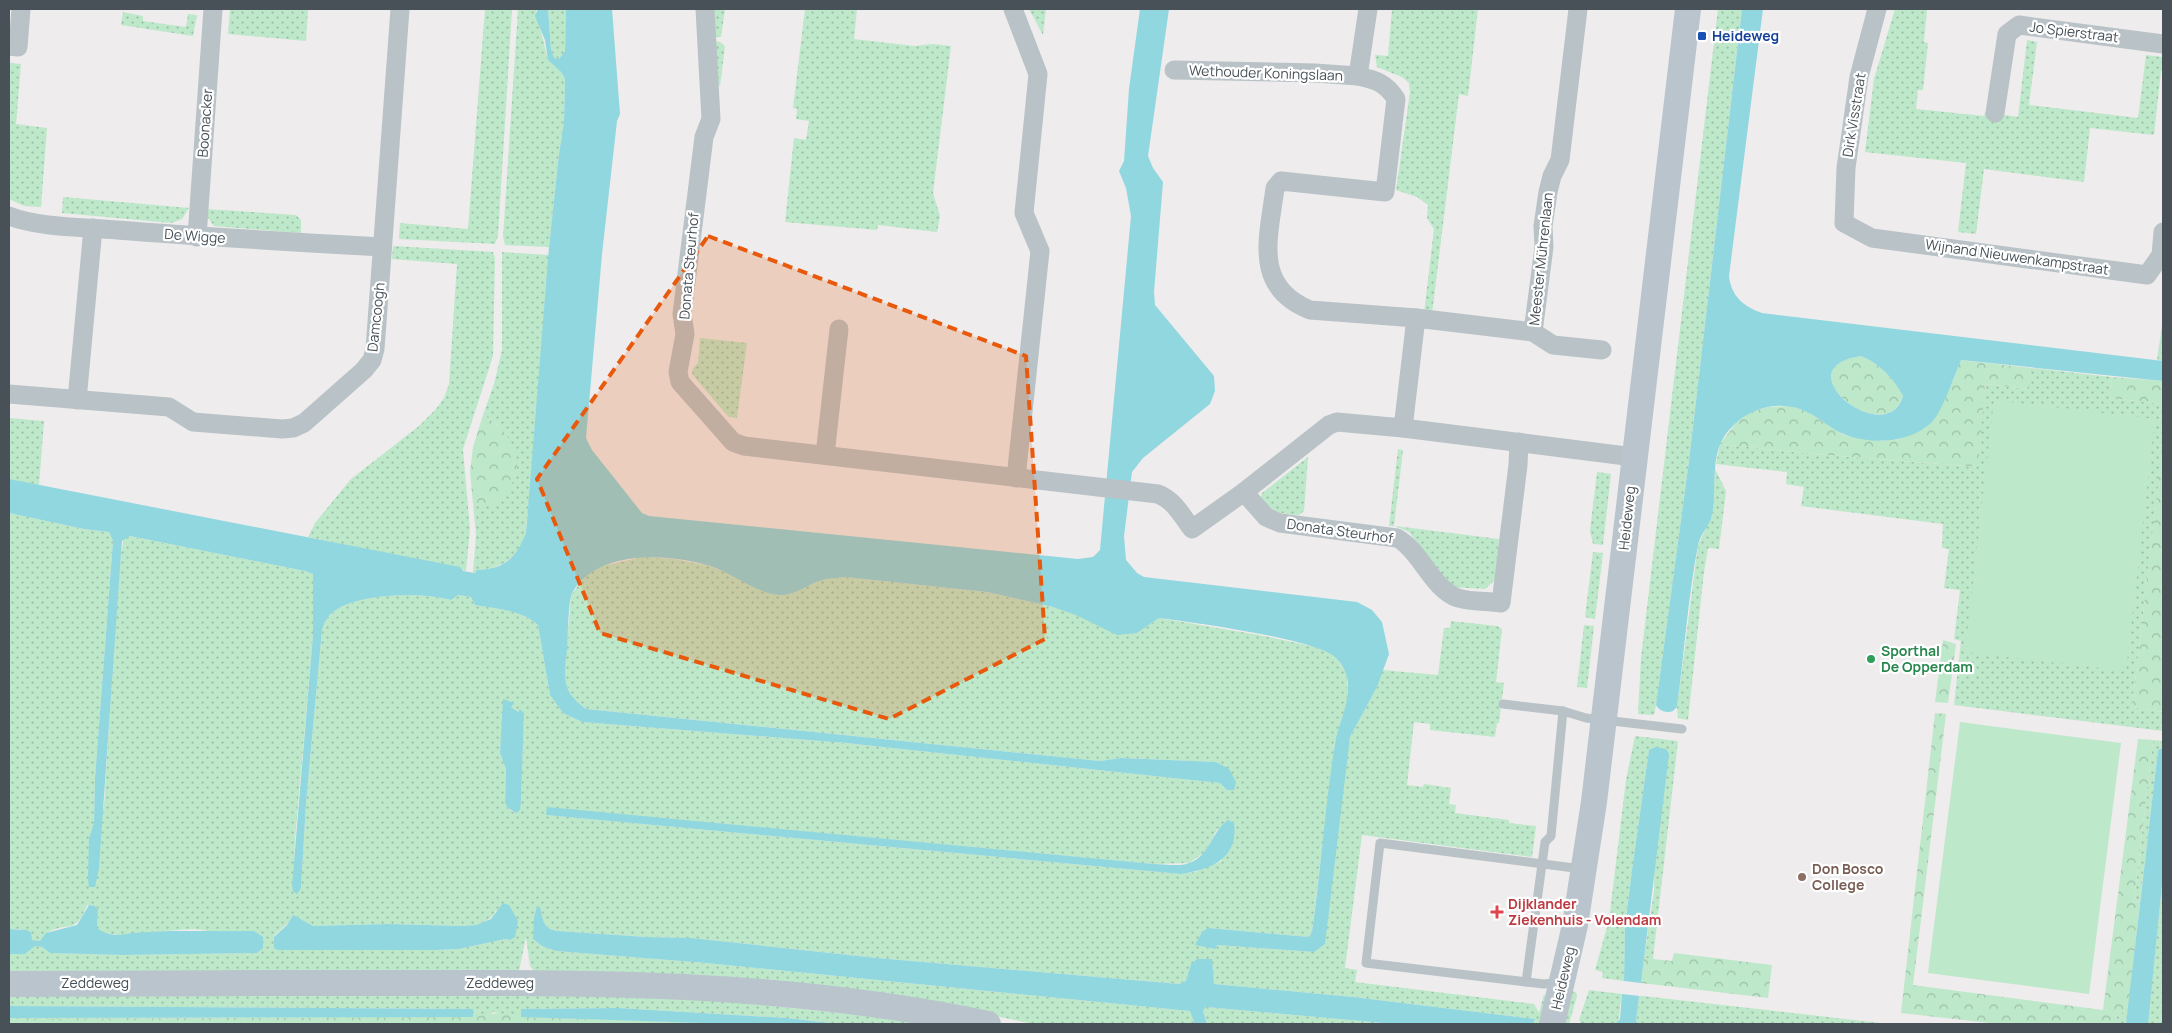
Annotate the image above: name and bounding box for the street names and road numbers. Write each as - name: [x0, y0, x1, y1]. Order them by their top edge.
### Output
- street label: Jo Spierstraat: [2028, 17, 2120, 46]
- street label: Wethouder Koningslaan: [1189, 60, 1343, 85]
- street label: Dirk Visstraat: [1837, 71, 1870, 158]
- street label: Boonacker: [193, 88, 216, 158]
- street label: Meester Mührenlaan: [1524, 192, 1557, 326]
- street label: Donata Steurhof: [674, 212, 703, 320]
- street label: De Wigge: [164, 224, 226, 247]
- street label: Wijnand Nieuwenkampstraat: [1924, 234, 2110, 279]
- street label: Damcoogh: [362, 281, 389, 353]
- street label: Heideweg: [1614, 485, 1639, 551]
- street label: Donata Steurhof: [1286, 514, 1394, 547]
- street label: Heideweg: [1546, 944, 1579, 1011]
- street label: Zeddeweg: [61, 973, 129, 992]
- street label: Zeddeweg: [466, 973, 534, 992]

